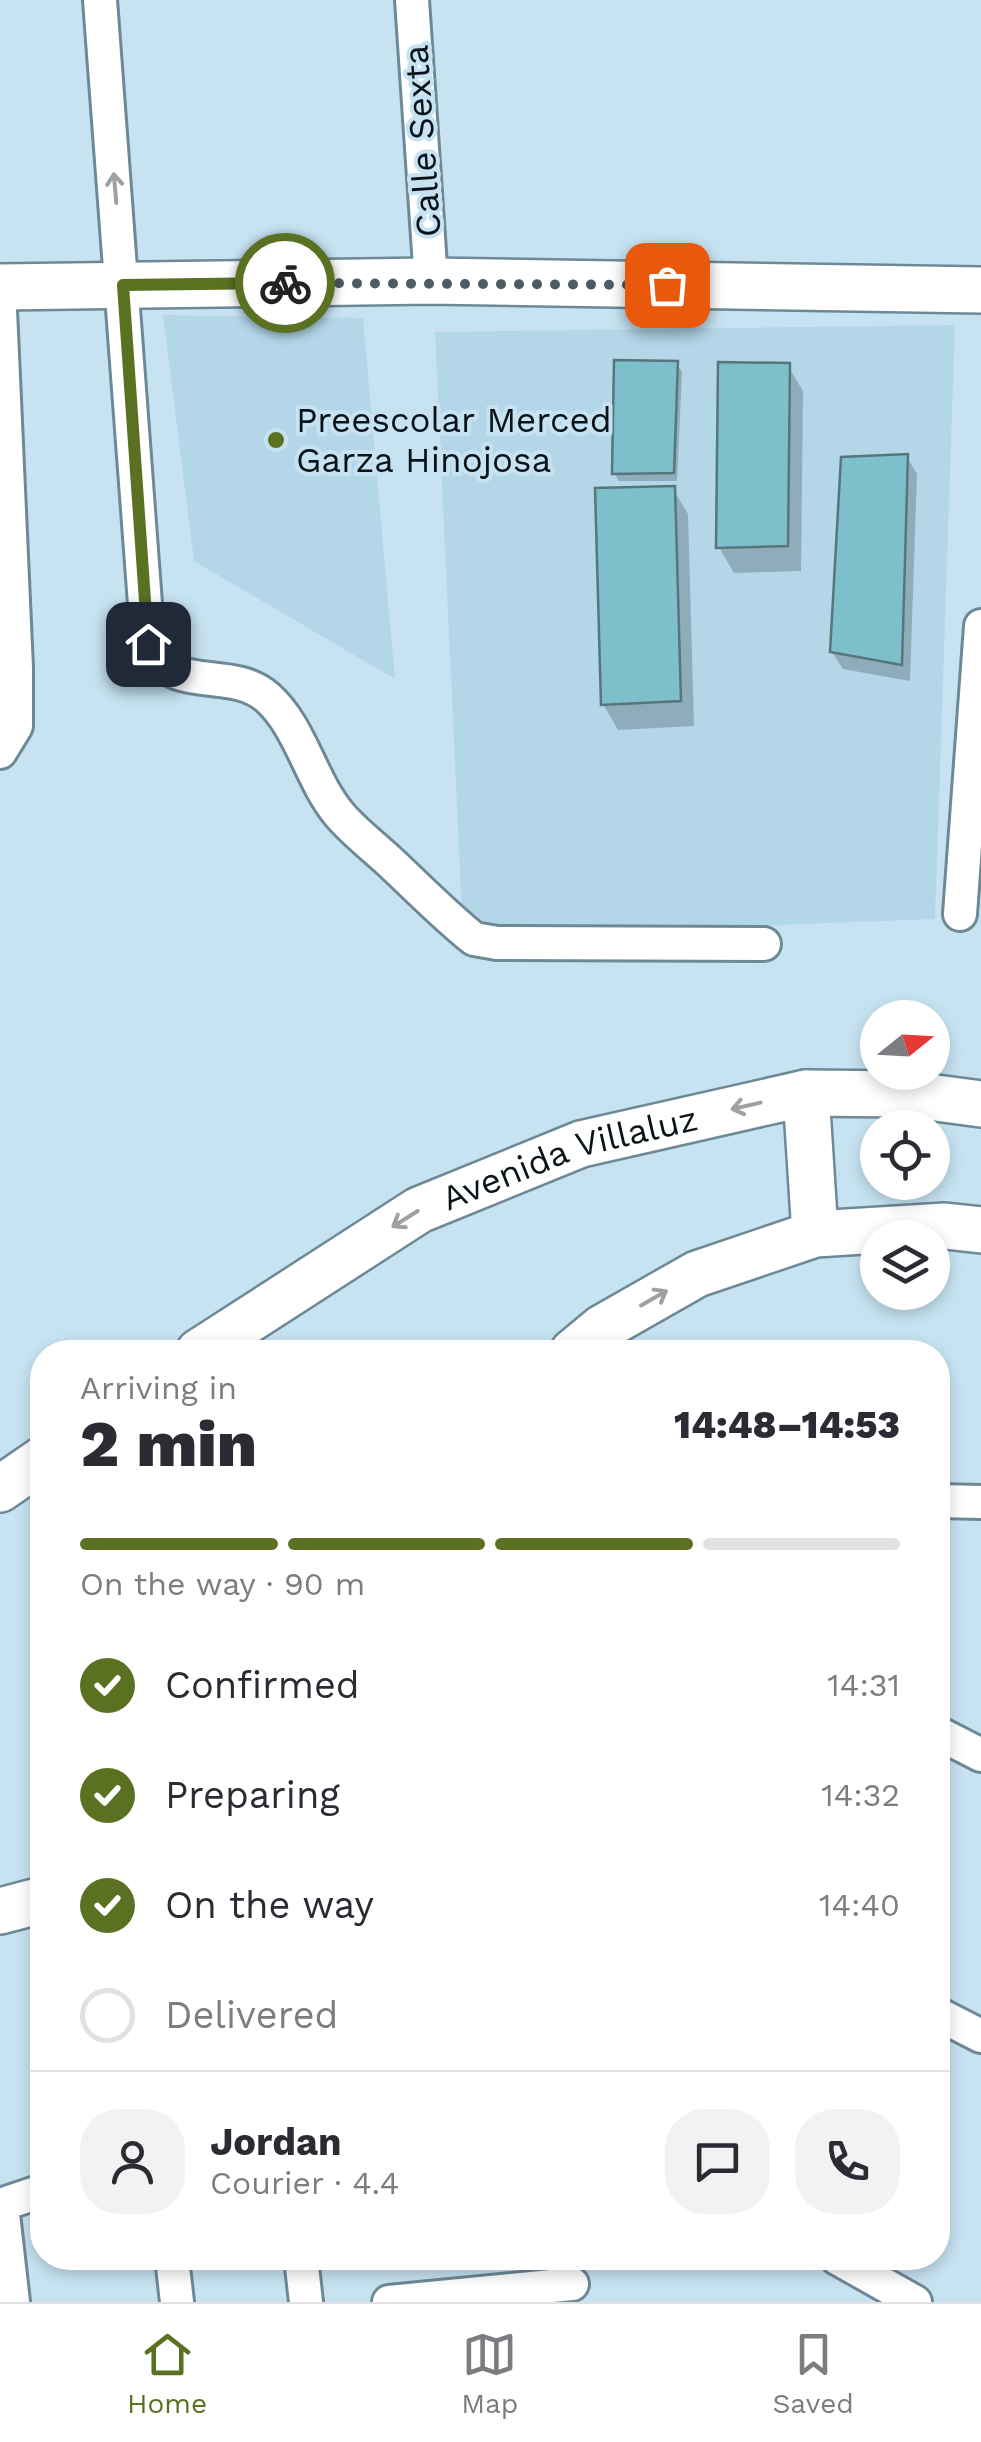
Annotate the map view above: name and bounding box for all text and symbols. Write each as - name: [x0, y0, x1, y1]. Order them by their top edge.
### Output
- street label: Calle Sexta: [394, 44, 450, 238]
- one-way arrow: [105, 172, 124, 204]
- courier: [235, 233, 335, 333]
- pin: [625, 243, 710, 328]
- icon: bike: [258, 256, 313, 311]
- icon: bag: [640, 258, 695, 313]
- place label: Preescolar Merced Garza Hinojosa: [296, 399, 612, 481]
- marker: Preescolar Merced Garza Hinojosa: [265, 429, 287, 451]
- pin: [106, 602, 191, 687]
- icon: home: [121, 617, 176, 672]
- north arrow: [860, 1000, 950, 1090]
- map controls: [860, 1000, 950, 1310]
- street label: Avenida Villaluz: [436, 1097, 702, 1219]
- one-way arrow: [731, 1098, 763, 1117]
- button: locate: [860, 1110, 950, 1200]
- one-way arrow: [392, 1209, 420, 1229]
- button: layers: [860, 1220, 950, 1310]
- one-way arrow: [639, 1288, 668, 1308]
- text: Arriving in: [80, 1369, 237, 1407]
- text: 14:48–14:53: [674, 1403, 900, 1447]
- text: 2 min: [80, 1406, 257, 1482]
- text: On the way · 90 m: [80, 1565, 365, 1603]
- icon: check: [80, 1658, 135, 1713]
- text: Confirmed: [165, 1663, 360, 1707]
- text: 14:31: [827, 1666, 900, 1704]
- icon: check: [80, 1768, 135, 1823]
- text: Preparing: [165, 1773, 340, 1817]
- text: 14:32: [821, 1776, 900, 1814]
- icon: check: [80, 1878, 135, 1933]
- text: On the way: [165, 1883, 374, 1927]
- text: 14:40: [819, 1886, 900, 1924]
- text: Delivered: [165, 1993, 338, 2037]
- button: person: [80, 2109, 185, 2214]
- button: chat: [665, 2109, 770, 2214]
- button: phone: [795, 2109, 900, 2214]
- text: Jordan: [210, 2120, 342, 2164]
- text: Courier · 4.4: [210, 2164, 399, 2202]
- tab: Home: [127, 2327, 207, 2420]
- tab: Map: [461, 2327, 518, 2420]
- tab: Saved: [773, 2327, 854, 2420]

